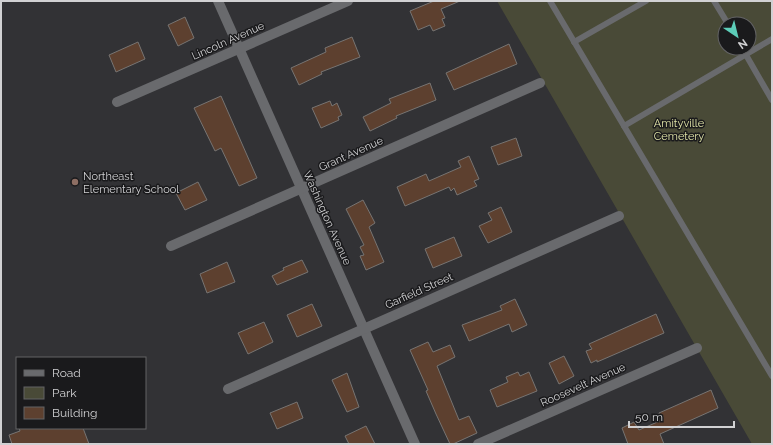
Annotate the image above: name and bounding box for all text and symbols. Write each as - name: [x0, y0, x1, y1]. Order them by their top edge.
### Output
- north arrow: [717, 16, 757, 56]
- street label: Lincoln Avenue: [190, 19, 267, 63]
- text: N: [735, 36, 750, 52]
- park label: Amityville Cemetery: [654, 117, 705, 143]
- street label: Grant Avenue: [317, 134, 386, 174]
- street label: Washington Avenue: [300, 169, 354, 268]
- place label: Northeast Elementary School: [83, 170, 179, 196]
- marker: Northeast Elementary School: [70, 177, 80, 187]
- street label: Garfield Street: [383, 270, 455, 312]
- legend: [16, 357, 146, 429]
- street label: Roosevelt Avenue: [539, 360, 628, 410]
- text: Road: [52, 366, 81, 380]
- text: Park: [52, 386, 77, 400]
- scale bar: [629, 403, 734, 429]
- text: Building: [52, 406, 98, 420]
- text: 50 m: [635, 410, 663, 424]

